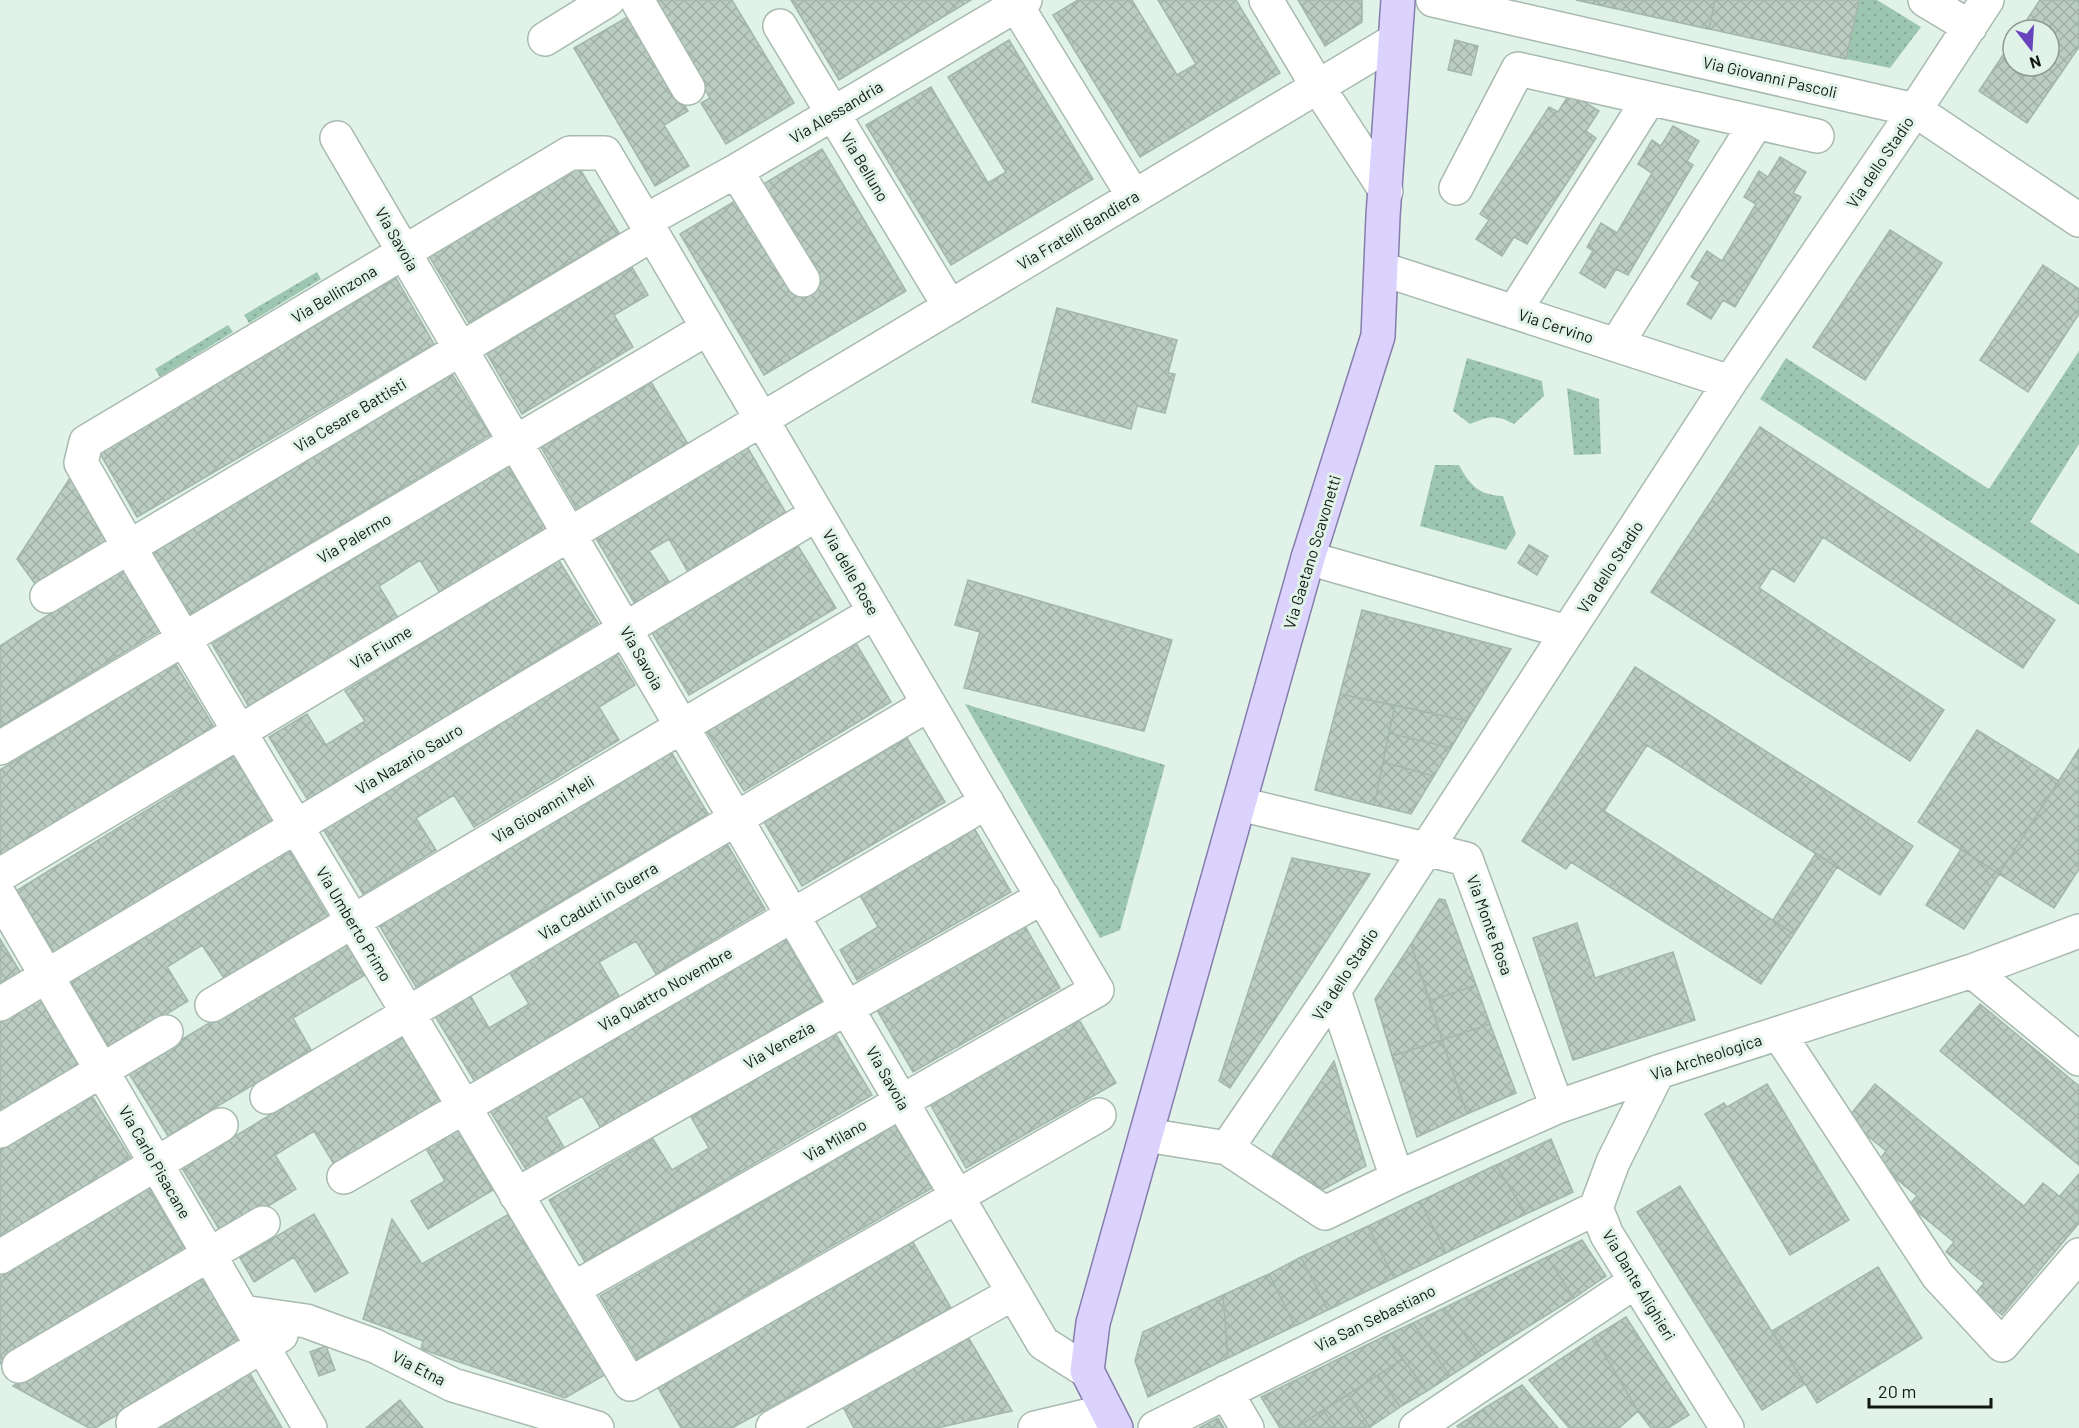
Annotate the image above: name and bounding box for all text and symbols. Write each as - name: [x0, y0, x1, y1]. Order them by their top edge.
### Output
- north arrow: [2001, 18, 2061, 78]
- street label: Via Giovanni Pascoli: [1701, 52, 1839, 101]
- text: N: [2028, 52, 2043, 73]
- street label: Via Alessandria: [786, 76, 886, 147]
- street label: Via dello Stadio: [1842, 112, 1917, 211]
- street label: Via Belluno: [838, 129, 893, 204]
- street label: Via Fratelli Bandiera: [1014, 186, 1142, 273]
- street label: Via Savoia: [372, 203, 423, 274]
- street label: Via Bellinzona: [288, 261, 380, 326]
- street label: Via Cervino: [1516, 304, 1596, 347]
- street label: Via Cesare Battisti: [290, 374, 409, 456]
- street label: Via Gaetano Scavonetti: [1279, 473, 1344, 631]
- street label: Via Palermo: [314, 508, 394, 567]
- street label: Via dello Stadio: [1573, 517, 1646, 616]
- street label: Via delle Rose: [819, 525, 884, 618]
- street label: Via Fiume: [347, 621, 415, 672]
- street label: Via Savoia: [617, 622, 668, 693]
- street label: Via Nazario Sauro: [352, 719, 466, 798]
- street label: Via Giovanni Meli: [489, 771, 597, 846]
- street label: Via Caduti in Guerra: [535, 857, 661, 944]
- street label: Via Umberto Primo: [313, 863, 396, 985]
- street label: Via Monte Rosa: [1464, 872, 1517, 978]
- street label: Via dello Stadio: [1308, 924, 1381, 1023]
- street label: Via Quattro Novembre: [594, 942, 735, 1035]
- street label: Via Venezia: [740, 1017, 817, 1072]
- street label: Via Archeologica: [1648, 1030, 1764, 1083]
- street label: Via Savoia: [863, 1042, 914, 1113]
- street label: Via Carlo Pisacane: [115, 1102, 195, 1222]
- street label: Via Milano: [800, 1114, 870, 1165]
- street label: Via Dante Alighieri: [1599, 1226, 1680, 1344]
- street label: Via San Sebastiano: [1311, 1280, 1438, 1355]
- street label: Via Etna: [389, 1346, 449, 1389]
- scale bar: [1869, 1371, 1990, 1409]
- text: 20 m: [1878, 1380, 1916, 1402]

